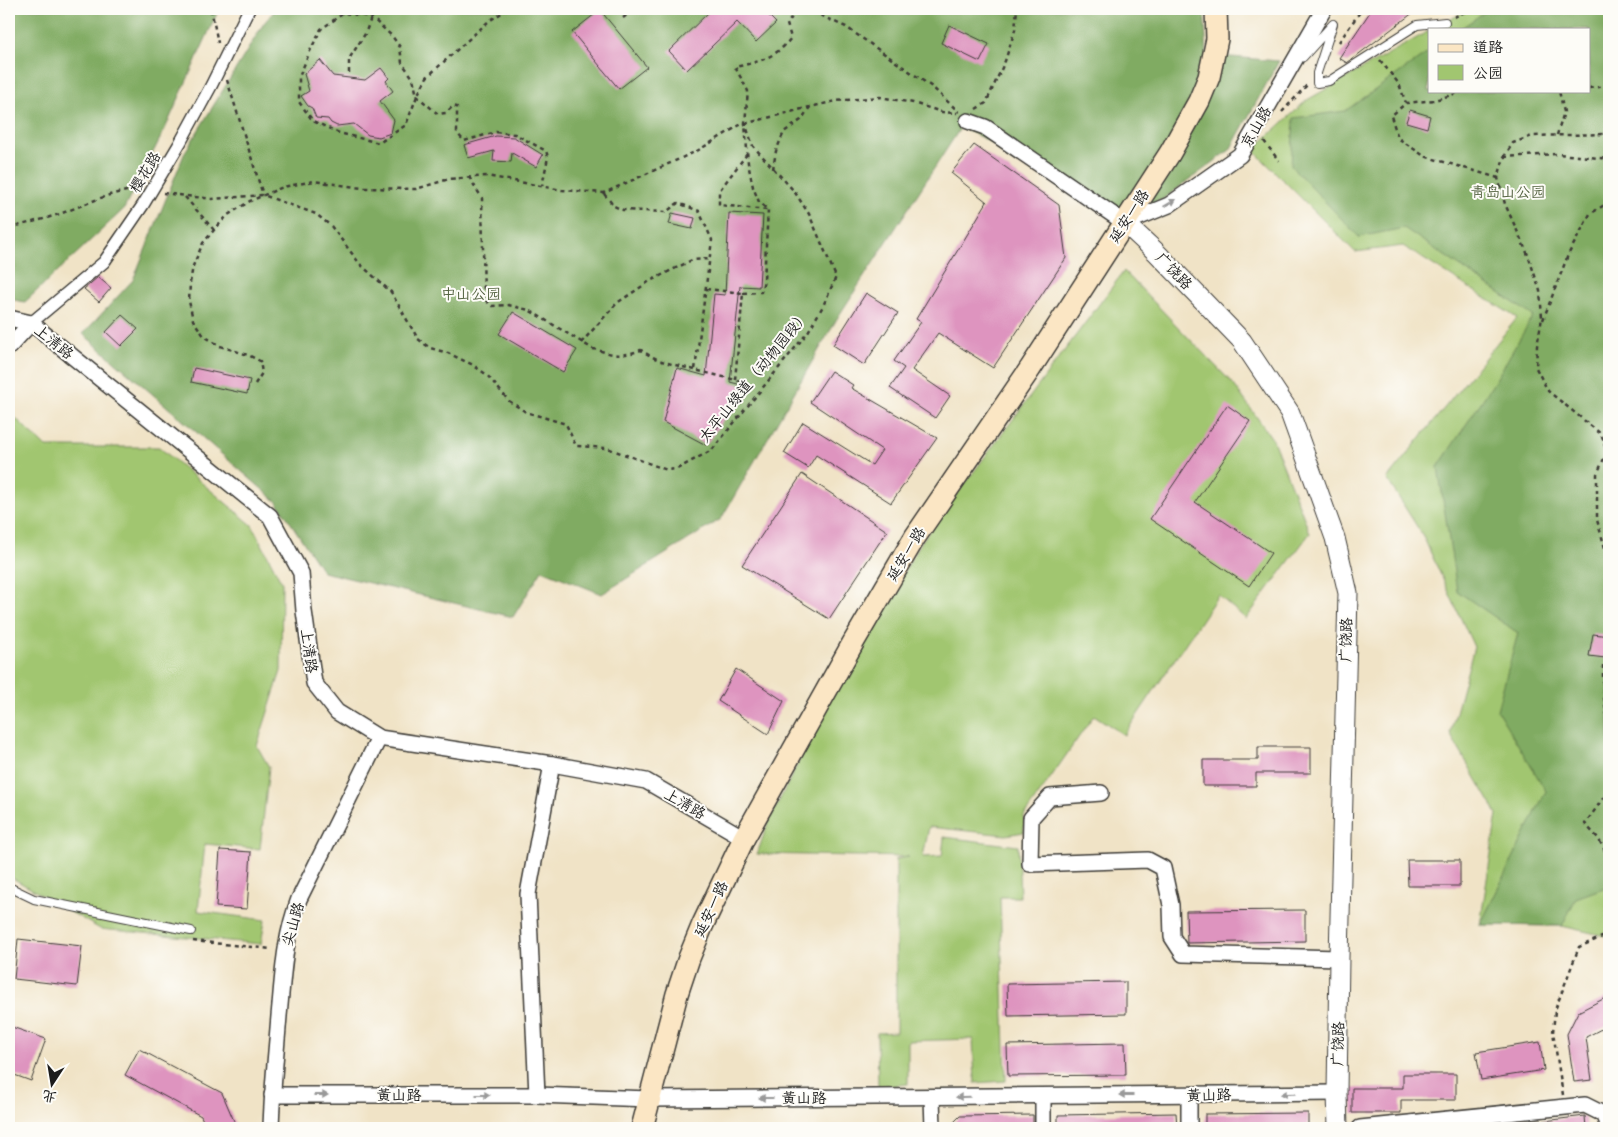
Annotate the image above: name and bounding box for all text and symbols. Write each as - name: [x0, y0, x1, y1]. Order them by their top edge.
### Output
- legend: [1428, 28, 1590, 92]
- text: 道路: [1473, 38, 1503, 57]
- text: 公园: [1473, 64, 1503, 83]
- street label: 京山路: [1237, 103, 1276, 151]
- street label: 樱花路: [126, 148, 165, 196]
- park label: 青岛山公园: [1470, 183, 1546, 202]
- street label: 延安一路: [1105, 186, 1154, 247]
- one-way arrow: [1163, 199, 1177, 208]
- street label: 广饶路: [1151, 249, 1196, 294]
- park label: 中山公园: [441, 285, 501, 304]
- street label: 太平山绿道（动物园段）: [695, 306, 814, 446]
- street label: 上清路: [30, 321, 77, 364]
- street label: 延安一路: [883, 524, 930, 585]
- street label: 广饶路: [1337, 617, 1356, 663]
- street label: 上清路: [296, 627, 321, 675]
- street label: 上清路: [661, 785, 709, 824]
- street label: 延安一路: [690, 878, 733, 940]
- street label: 尖山路: [278, 900, 309, 948]
- street label: 广饶路: [1329, 1021, 1348, 1067]
- north arrow: [28, 1060, 78, 1110]
- text: 北: [41, 1086, 58, 1106]
- street label: 黄山路: [376, 1086, 422, 1105]
- street label: 黄山路: [1186, 1086, 1232, 1105]
- street label: 黄山路: [781, 1089, 827, 1108]
- one-way arrow: [1280, 1090, 1296, 1098]
- one-way arrow: [313, 1091, 329, 1099]
- one-way arrow: [476, 1091, 492, 1099]
- one-way arrow: [1117, 1091, 1133, 1099]
- one-way arrow: [955, 1093, 971, 1101]
- one-way arrow: [757, 1095, 773, 1103]

